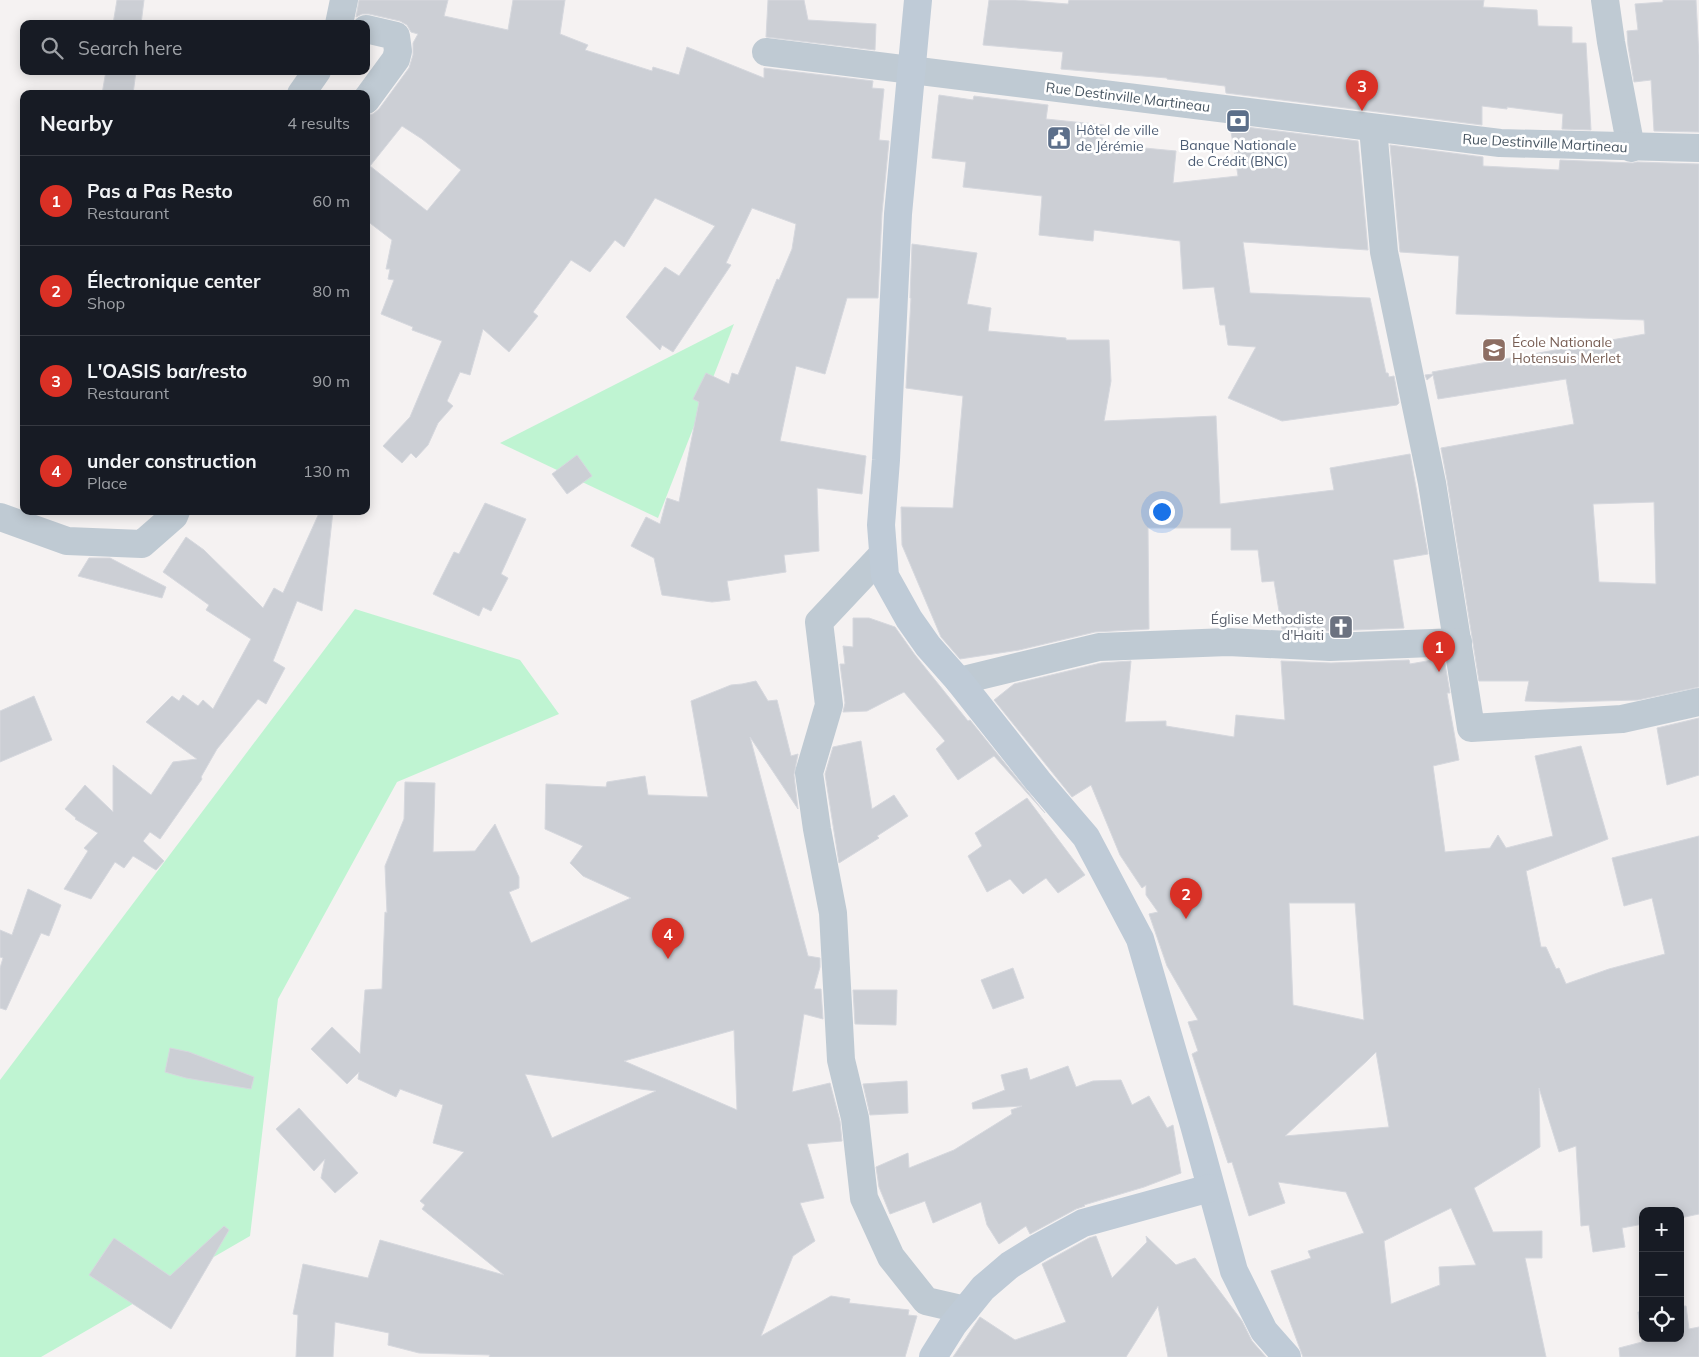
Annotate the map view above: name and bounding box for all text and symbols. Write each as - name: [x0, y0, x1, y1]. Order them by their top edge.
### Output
- search box: [20, 20, 370, 75]
- icon: search: [38, 34, 66, 62]
- text: Search here: [78, 36, 182, 60]
- pin: 3: [1346, 70, 1378, 111]
- street label: Rue Destinville Martineau: [1045, 78, 1211, 116]
- bank icon: Banque Nationale de Crédit (BNC): [1225, 108, 1251, 134]
- text: Nearby: [40, 110, 113, 136]
- text: 4 results: [287, 113, 350, 133]
- place label: Hôtel de ville de Jérémie: [1076, 121, 1159, 155]
- public building icon: Hôtel de ville de Jérémie: [1046, 125, 1072, 151]
- street label: Rue Destinville Martineau: [1462, 130, 1628, 156]
- place label: Banque Nationale de Crédit (BNC): [1180, 136, 1296, 170]
- text: Pas a Pas Resto: [87, 179, 233, 203]
- text: 1: [51, 191, 61, 211]
- text: 60 m: [313, 191, 350, 211]
- text: Restaurant: [87, 203, 169, 223]
- text: Électronique center: [87, 269, 260, 293]
- text: 2: [51, 281, 61, 301]
- text: 80 m: [313, 281, 350, 301]
- text: Shop: [87, 293, 125, 313]
- place label: École Nationale Hotensuis Merlet: [1512, 333, 1621, 367]
- school or university icon: École Nationale Hotensuis Merlet: [1481, 337, 1507, 363]
- text: L'OASIS bar/resto: [87, 359, 247, 383]
- text: 3: [51, 371, 61, 391]
- text: 90 m: [313, 371, 350, 391]
- text: Restaurant: [87, 383, 169, 403]
- text: under construction: [87, 449, 257, 473]
- text: 4: [51, 461, 61, 481]
- text: 130 m: [303, 461, 350, 481]
- text: Place: [87, 473, 127, 493]
- your location: [1149, 499, 1175, 525]
- place label: Église Methodiste d'Haiti: [1211, 610, 1324, 644]
- church icon: Église Methodiste d'Haiti: [1328, 614, 1354, 640]
- pin: 1: [1423, 631, 1455, 672]
- pin: 2: [1170, 878, 1202, 919]
- pin: 4: [652, 918, 684, 959]
- map controls: [1639, 1207, 1684, 1342]
- button: +: [1639, 1207, 1684, 1252]
- button: −: [1639, 1252, 1684, 1297]
- button: locate: [1639, 1297, 1684, 1342]

